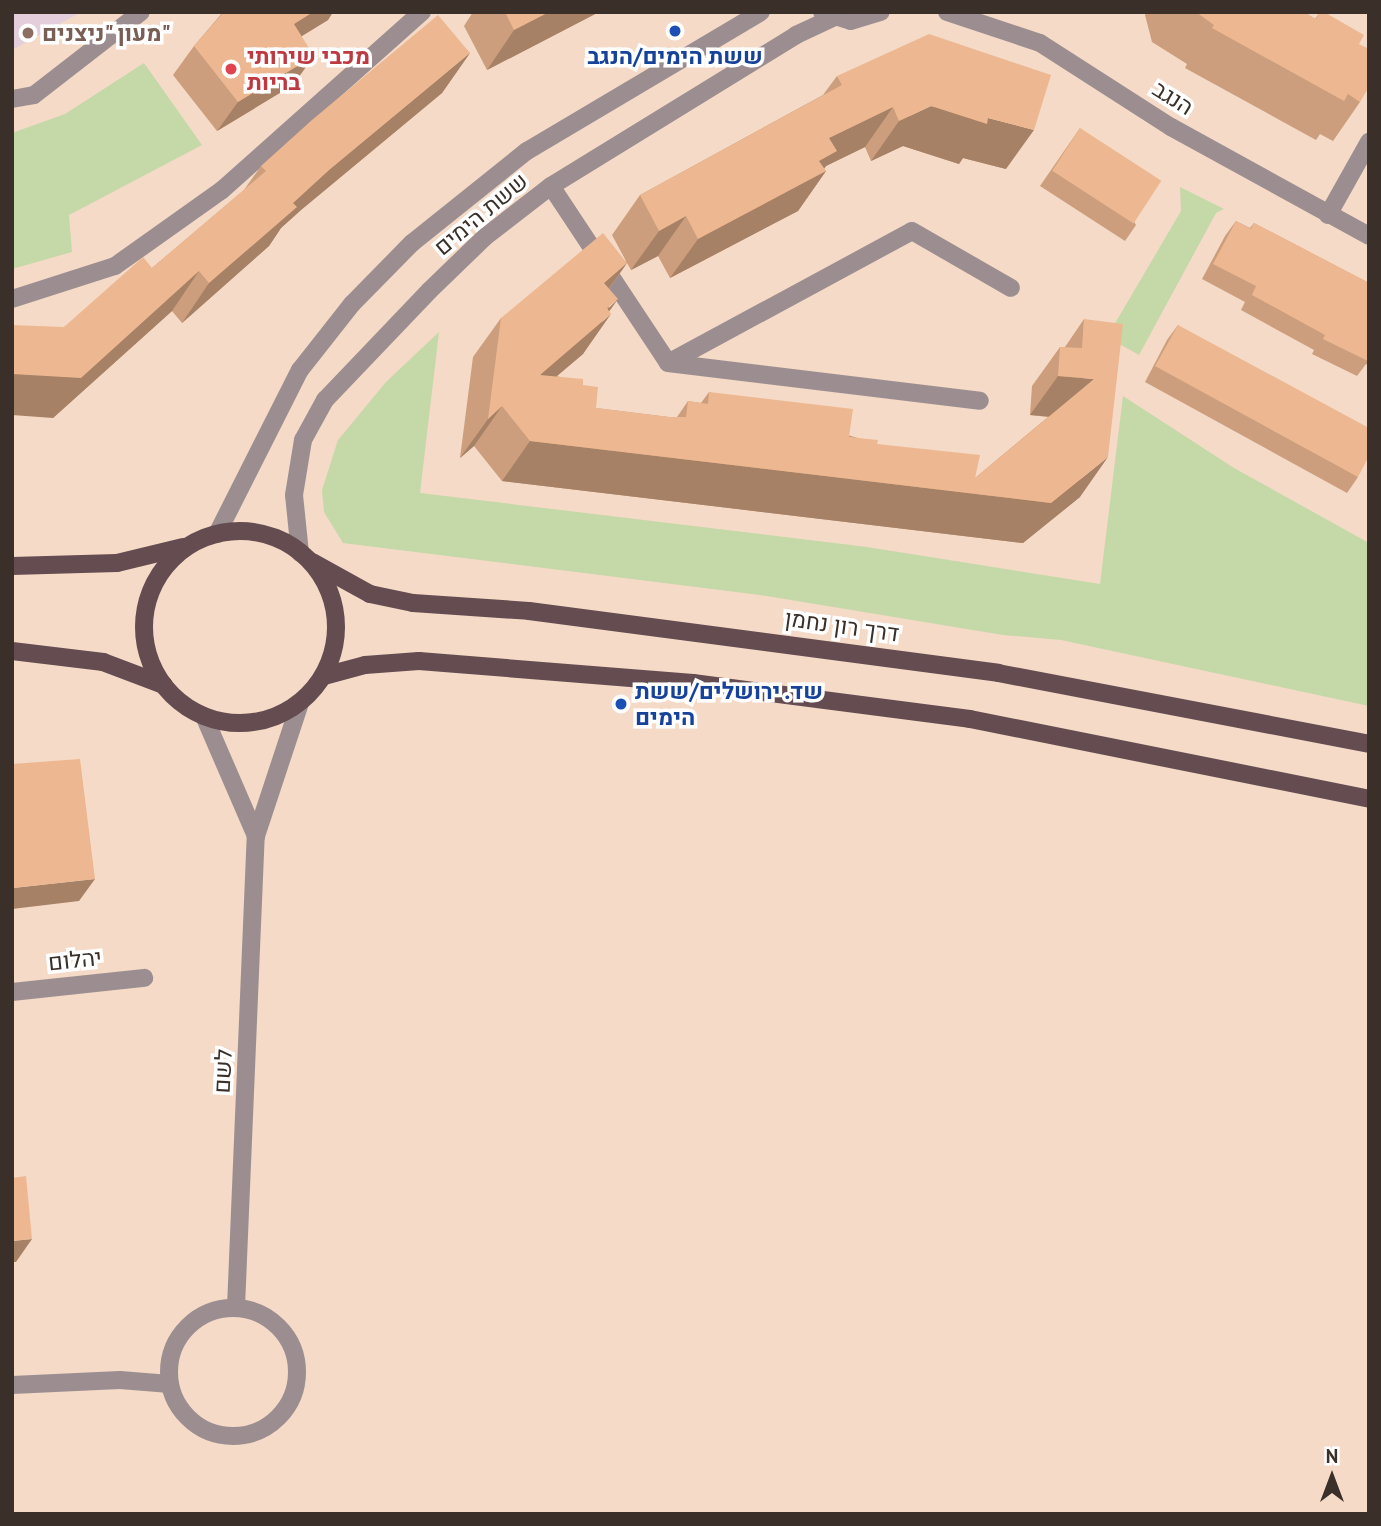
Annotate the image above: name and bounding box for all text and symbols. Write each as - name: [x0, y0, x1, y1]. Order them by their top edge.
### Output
- place label: מעון "ניצנים": [42, 19, 173, 47]
- marker: ששת הימים/הנגב: [667, 23, 683, 39]
- marker: מעון "ניצנים": [20, 25, 36, 41]
- place label: מכבי שירותי בריות: [247, 42, 370, 96]
- place label: ששת הימים/הנגב: [587, 42, 763, 70]
- marker: מכבי שירותי בריות: [221, 59, 241, 79]
- street label: הנגב: [1148, 75, 1198, 121]
- street label: ששת הימים: [429, 167, 533, 261]
- street label: דרך רון נחמן: [783, 604, 901, 648]
- place label: שד. ירושלים/ששת הימים: [635, 677, 825, 731]
- marker: שד. ירושלים/ששת הימים: [613, 696, 629, 712]
- street label: יהלום: [47, 943, 103, 977]
- street label: לשם: [208, 1048, 238, 1094]
- north arrow: [1297, 1442, 1367, 1512]
- text: N: [1326, 1444, 1338, 1468]

